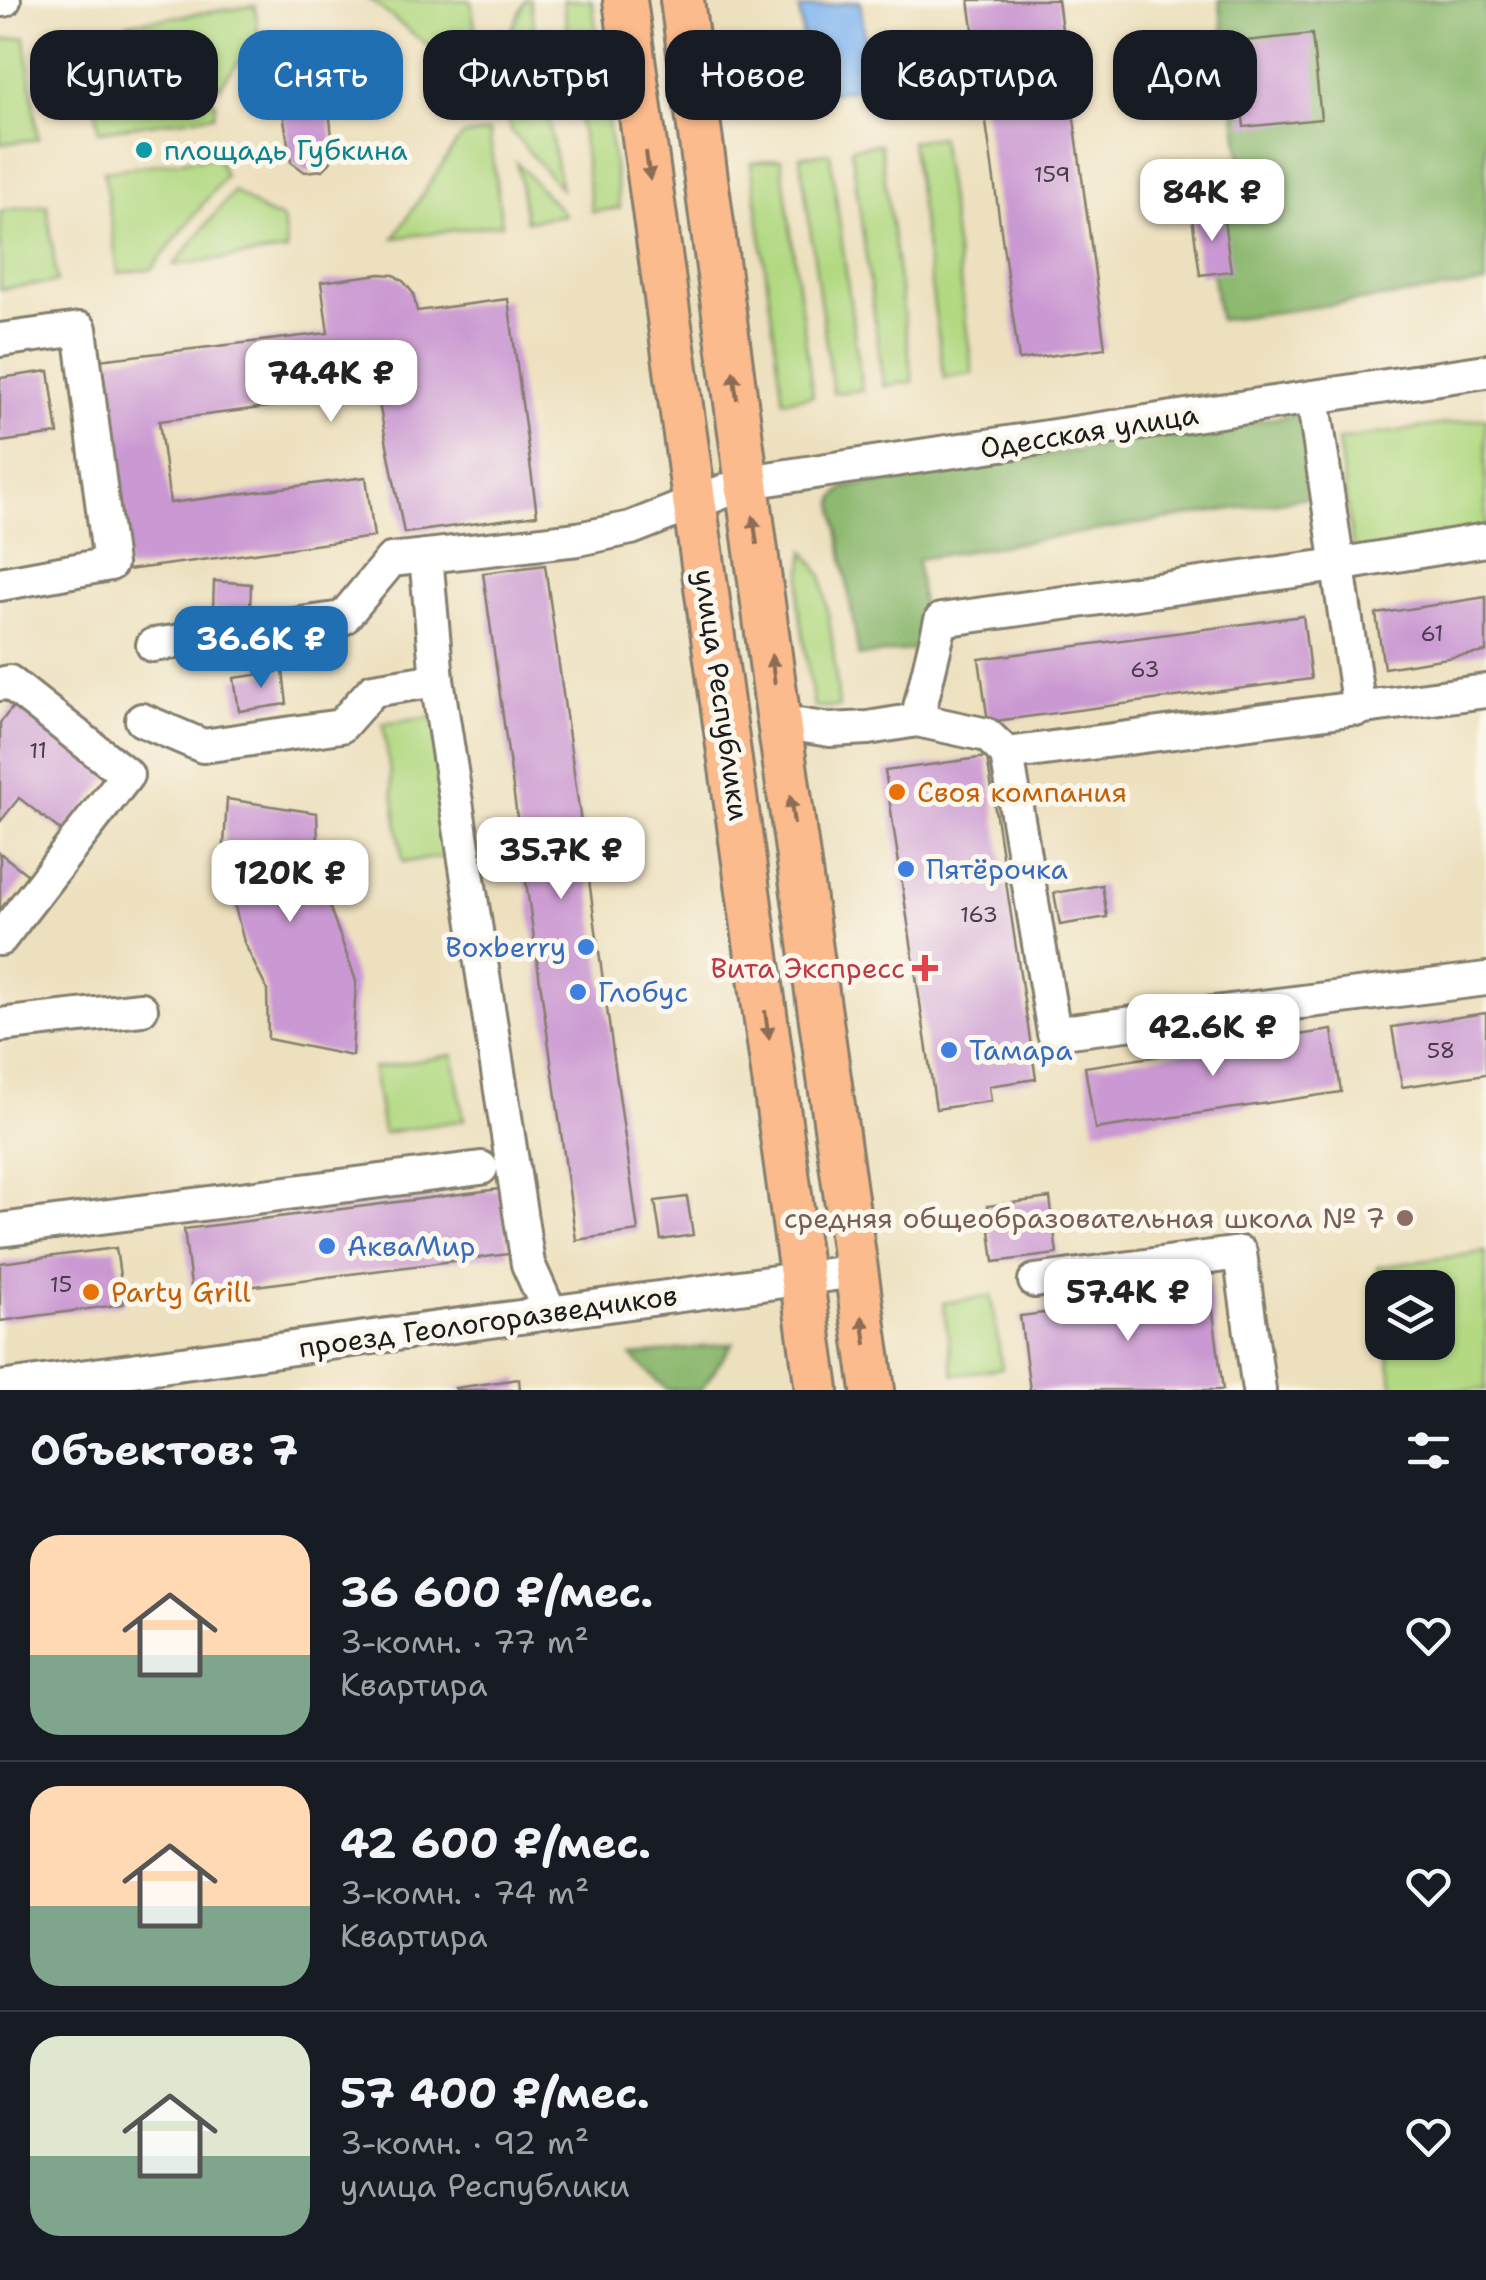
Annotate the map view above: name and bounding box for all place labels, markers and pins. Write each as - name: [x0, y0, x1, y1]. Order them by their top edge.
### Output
- place label: площадь Губкина: [164, 131, 408, 169]
- marker: площадь Губкина: [133, 139, 155, 161]
- pin: 84K ₽: [1142, 159, 1282, 244]
- pin: 74.4K ₽: [239, 340, 423, 425]
- pin: 36.6K ₽: [169, 606, 353, 691]
- place label: Своя компания: [917, 773, 1127, 811]
- marker: Своя компания: [886, 781, 908, 803]
- pin: 35.7K ₽: [469, 817, 653, 902]
- pin: 120K ₽: [209, 840, 371, 925]
- place label: Пятёрочка: [926, 850, 1068, 888]
- marker: Пятёрочка: [895, 858, 917, 880]
- place label: Boxberry: [445, 928, 566, 966]
- marker: Boxberry: [575, 936, 597, 958]
- place label: Вита Экспресс: [711, 949, 905, 987]
- marker: Вита Экспресс: [914, 957, 936, 979]
- place label: Глобус: [598, 973, 688, 1011]
- marker: Глобус: [567, 981, 589, 1003]
- pin: 42.6K ₽: [1121, 994, 1305, 1079]
- place label: Тамара: [969, 1031, 1073, 1069]
- marker: Тамара: [938, 1039, 960, 1061]
- place label: средняя общеобразовательная школа № 7: [784, 1199, 1385, 1237]
- marker: средняя общеобразовательная школа № 7: [1394, 1207, 1416, 1229]
- place label: АкваМир: [347, 1227, 475, 1265]
- marker: АкваМир: [316, 1235, 338, 1257]
- pin: 57.4K ₽: [1036, 1259, 1220, 1344]
- place label: Party Grill: [111, 1273, 251, 1311]
- marker: Party Grill: [80, 1281, 102, 1303]

